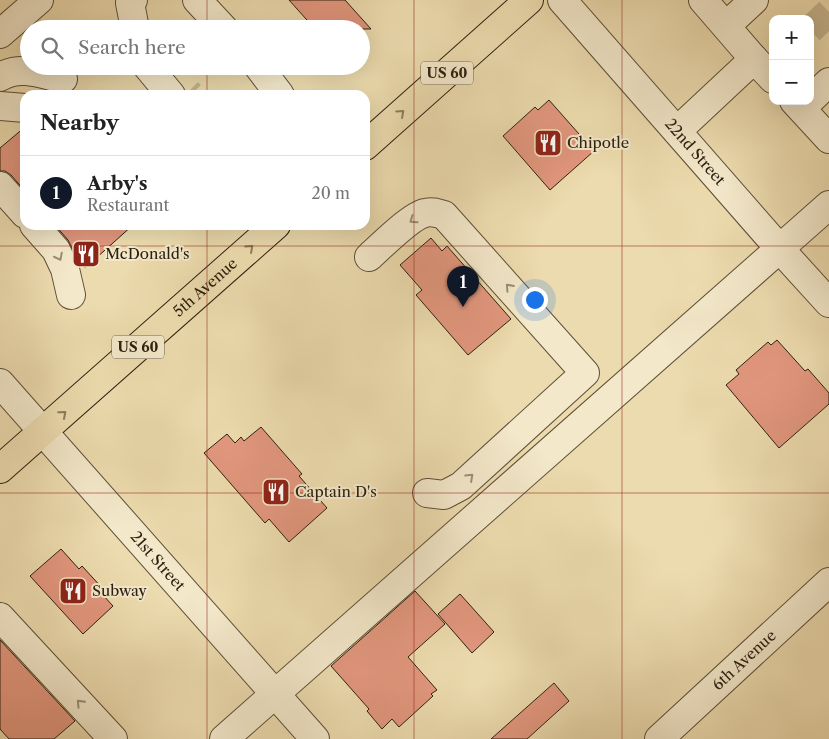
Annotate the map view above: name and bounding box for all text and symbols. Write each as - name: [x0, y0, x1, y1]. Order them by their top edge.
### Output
- map controls: [769, 15, 814, 105]
- button: +: [769, 15, 814, 60]
- search box: [20, 20, 370, 75]
- icon: search: [38, 34, 66, 62]
- text: Search here: [78, 36, 186, 59]
- button: −: [769, 60, 814, 105]
- road number: US 60: [421, 62, 473, 84]
- text: Nearby: [40, 110, 119, 135]
- one-way arrow: [396, 110, 405, 119]
- street label: 22nd Street: [661, 114, 730, 189]
- restaurant icon: Chipotle: [533, 128, 563, 158]
- place label: Chipotle: [567, 133, 629, 152]
- text: Arby's: [87, 172, 147, 195]
- text: 1: [52, 183, 60, 203]
- text: 20 m: [311, 183, 350, 203]
- text: Restaurant: [87, 195, 169, 215]
- one-way arrow: [409, 214, 419, 223]
- restaurant icon: McDonald's: [71, 239, 101, 269]
- place label: McDonald's: [105, 244, 190, 263]
- one-way arrow: [244, 245, 253, 254]
- one-way arrow: [53, 252, 63, 261]
- street label: 5th Avenue: [169, 254, 241, 321]
- pin: 1: [447, 266, 479, 307]
- one-way arrow: [505, 284, 514, 293]
- your location: [522, 287, 548, 313]
- road number: US 60: [112, 336, 164, 358]
- one-way arrow: [57, 410, 66, 419]
- one-way arrow: [465, 474, 474, 483]
- restaurant icon: Captain D's: [261, 477, 291, 507]
- place label: Captain D's: [295, 482, 377, 501]
- street label: 21st Street: [127, 527, 190, 595]
- restaurant icon: Subway: [58, 576, 88, 606]
- place label: Subway: [92, 581, 147, 600]
- street label: 6th Avenue: [708, 626, 780, 694]
- one-way arrow: [77, 699, 86, 708]

